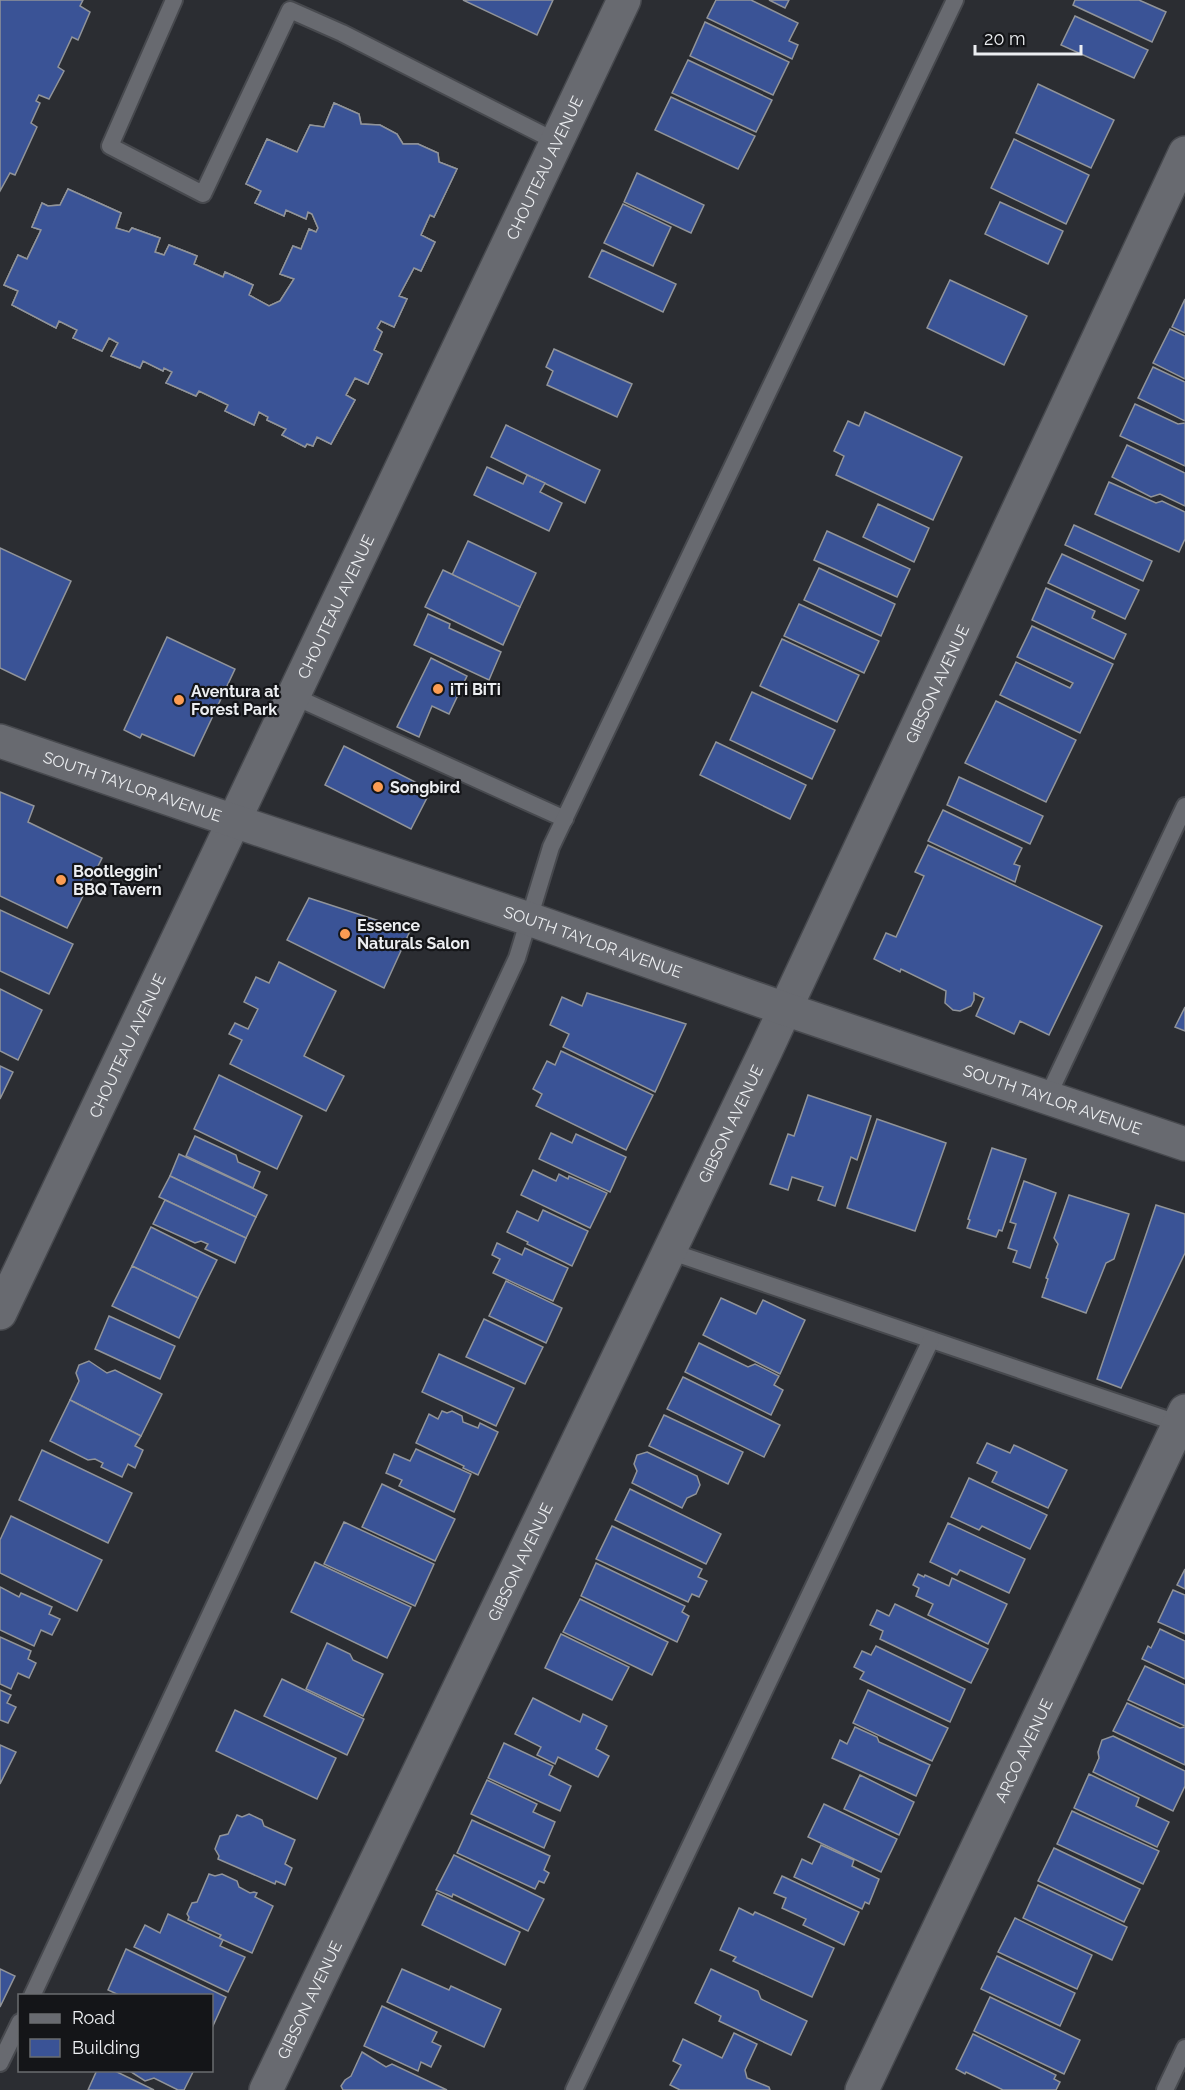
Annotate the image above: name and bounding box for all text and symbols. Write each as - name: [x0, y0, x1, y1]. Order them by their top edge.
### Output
- scale bar: [975, 18, 1082, 56]
- text: 20 m: [984, 28, 1026, 49]
- street label: CHOUTEAU AVENUE: [502, 92, 587, 243]
- street label: CHOUTEAU AVENUE: [293, 531, 378, 682]
- street label: GIBSON AVENUE: [901, 621, 973, 746]
- place label: iTi BiTi: [450, 680, 501, 699]
- place label: Aventura at Forest Park: [191, 682, 279, 719]
- marker: iTi BiTi: [431, 682, 445, 696]
- marker: Aventura at Forest Park: [172, 693, 186, 707]
- street label: SOUTH TAYLOR AVENUE: [41, 747, 224, 826]
- place label: Songbird: [390, 778, 460, 797]
- marker: Songbird: [371, 780, 385, 794]
- place label: Bootleggin' BBQ Tavern: [73, 862, 162, 899]
- marker: Bootleggin' BBQ Tavern: [54, 873, 68, 887]
- street label: SOUTH TAYLOR AVENUE: [501, 902, 685, 982]
- place label: Essence Naturals Salon: [357, 916, 470, 953]
- marker: Essence Naturals Salon: [338, 927, 352, 941]
- street label: CHOUTEAU AVENUE: [85, 970, 169, 1121]
- street label: SOUTH TAYLOR AVENUE: [961, 1060, 1145, 1138]
- street label: GIBSON AVENUE: [694, 1062, 767, 1186]
- street label: GIBSON AVENUE: [484, 1500, 556, 1624]
- street label: ARCO AVENUE: [991, 1695, 1056, 1805]
- street label: GIBSON AVENUE: [273, 1938, 346, 2062]
- legend: [18, 1994, 213, 2072]
- text: Road: [72, 2007, 115, 2028]
- text: Building: [72, 2037, 140, 2058]

